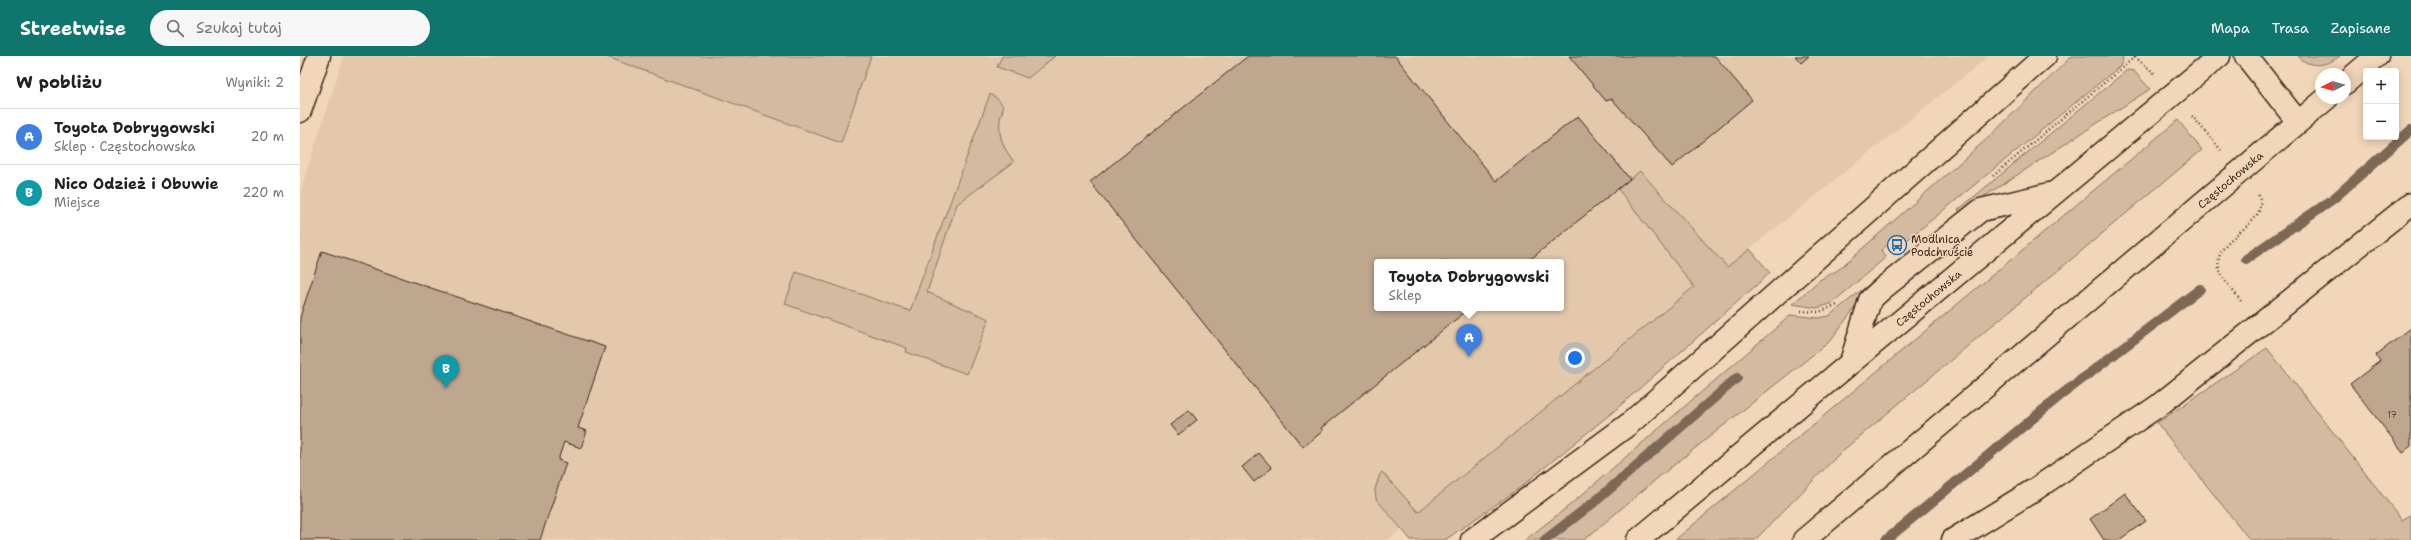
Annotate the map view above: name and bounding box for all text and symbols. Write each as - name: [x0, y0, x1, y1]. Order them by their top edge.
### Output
- search box: [150, 10, 430, 46]
- text: Streetwise: [20, 16, 126, 41]
- icon: search: [164, 17, 186, 39]
- text: Szukaj tutaj: [196, 18, 282, 38]
- text: Mapa: [2211, 19, 2250, 37]
- text: Trasa: [2272, 19, 2309, 37]
- text: Zapisane: [2331, 19, 2391, 37]
- north arrow: [2315, 68, 2351, 104]
- map controls: [2363, 68, 2399, 140]
- button: +: [2363, 68, 2399, 104]
- text: W pobliżu: [16, 71, 102, 93]
- text: Wyniki: 2: [225, 74, 284, 91]
- button: −: [2363, 104, 2399, 140]
- text: Toyota Dobrygowski: [54, 118, 215, 138]
- text: A: [24, 128, 34, 145]
- text: 20 m: [251, 128, 284, 145]
- text: Sklep · Częstochowska: [54, 138, 196, 155]
- street label: Częstochowska: [2195, 148, 2267, 212]
- text: Nico Odzież i Obuwie: [54, 174, 218, 194]
- text: B: [25, 184, 33, 201]
- text: 220 m: [242, 184, 284, 201]
- text: Miejsce: [54, 194, 100, 211]
- place label: Modlnica Podchruście: [1911, 232, 1973, 260]
- bus stop icon: Modlnica Podchruście: [1886, 234, 1908, 256]
- popup: [1374, 259, 1564, 311]
- text: Toyota Dobrygowski: [1389, 267, 1549, 287]
- street label: Częstochowska: [1893, 267, 1965, 330]
- text: Sklep: [1389, 287, 1421, 304]
- pin: A: [1456, 324, 1482, 357]
- your location: [1565, 348, 1585, 368]
- pin: B: [433, 355, 459, 388]
- house number: 17: [2387, 409, 2397, 421]

